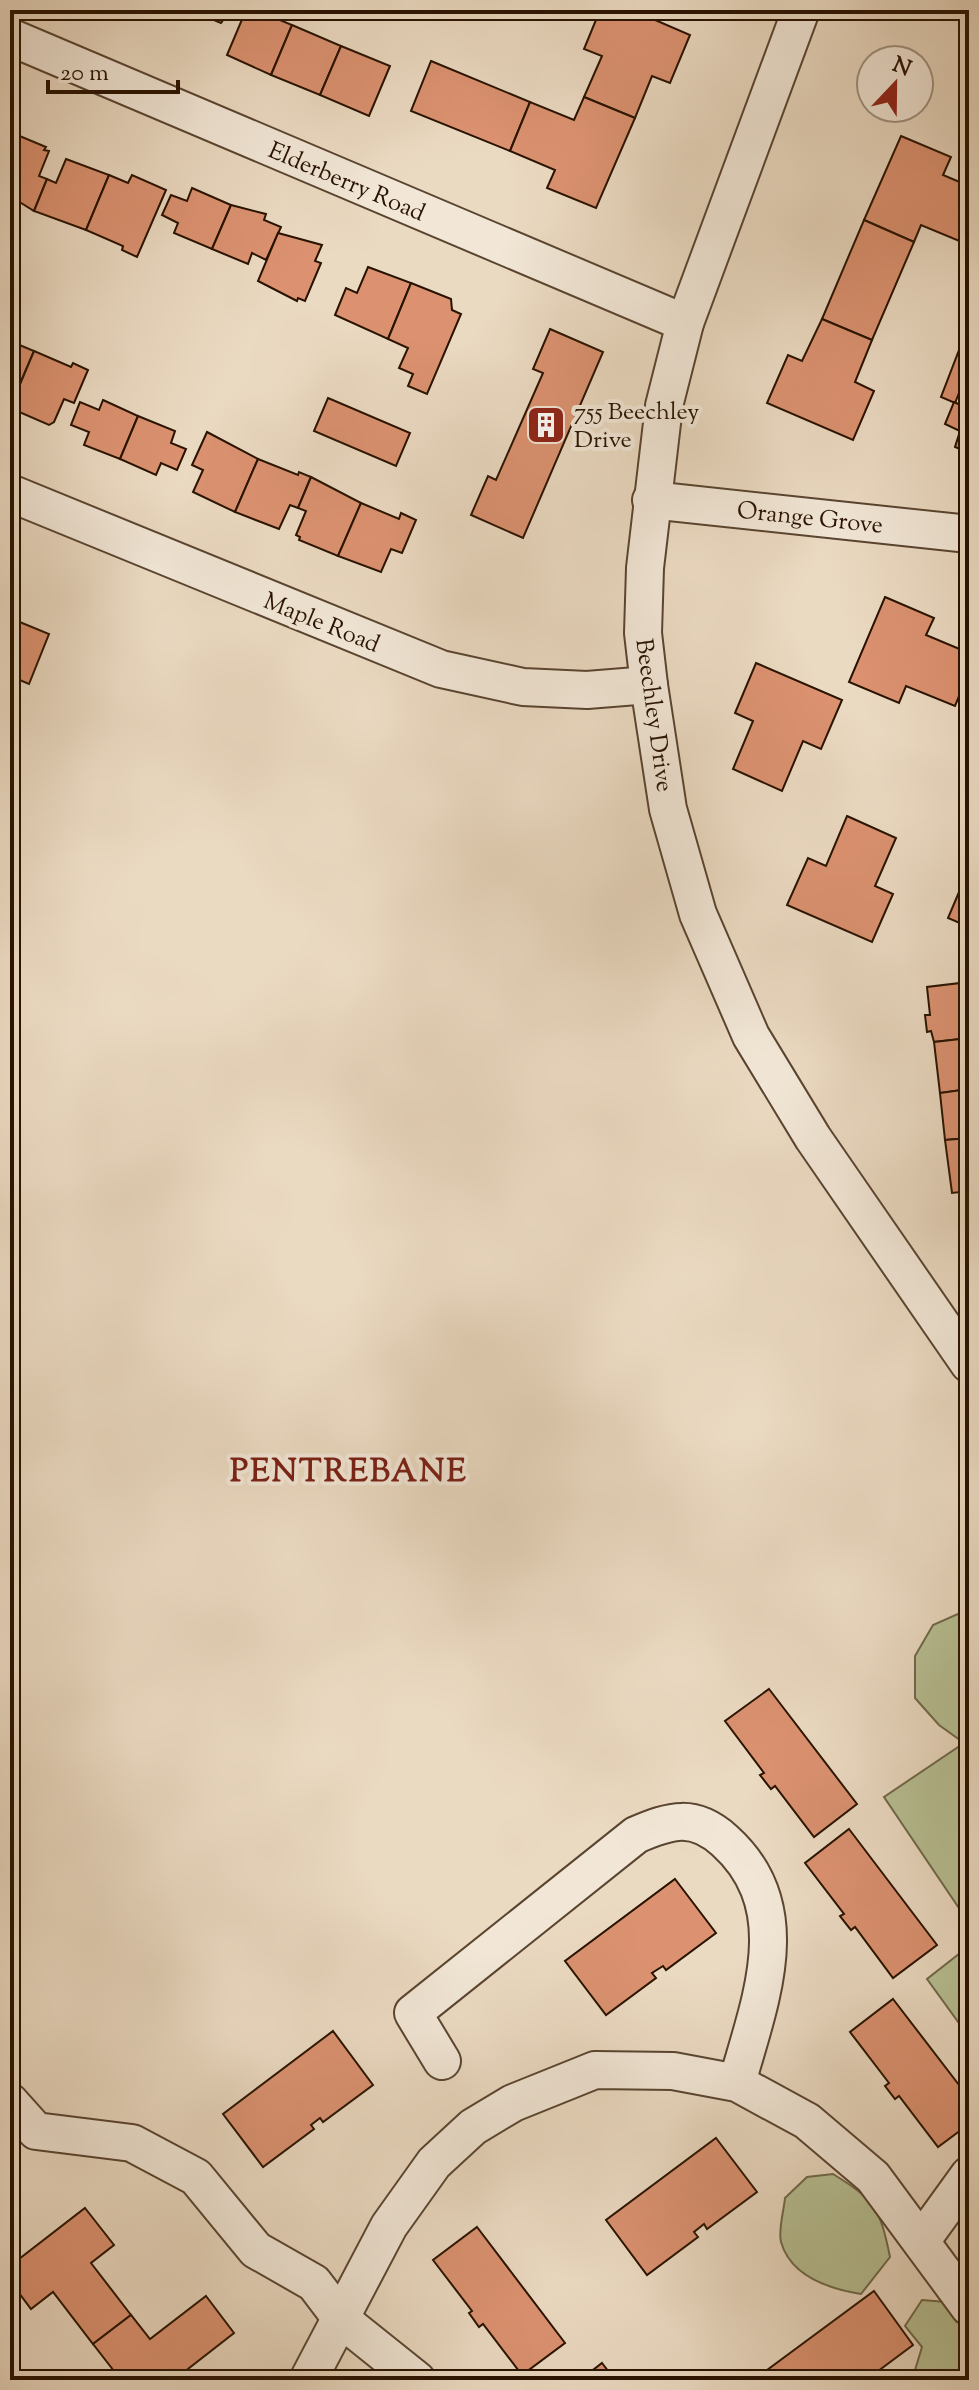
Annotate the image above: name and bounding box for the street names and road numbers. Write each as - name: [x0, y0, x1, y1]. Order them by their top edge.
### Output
- street label: Elderberry Road: [262, 134, 430, 231]
- street label: Orange Grove: [735, 494, 884, 544]
- street label: Maple Road: [258, 585, 385, 663]
- street label: Beechley Drive: [625, 636, 681, 794]

